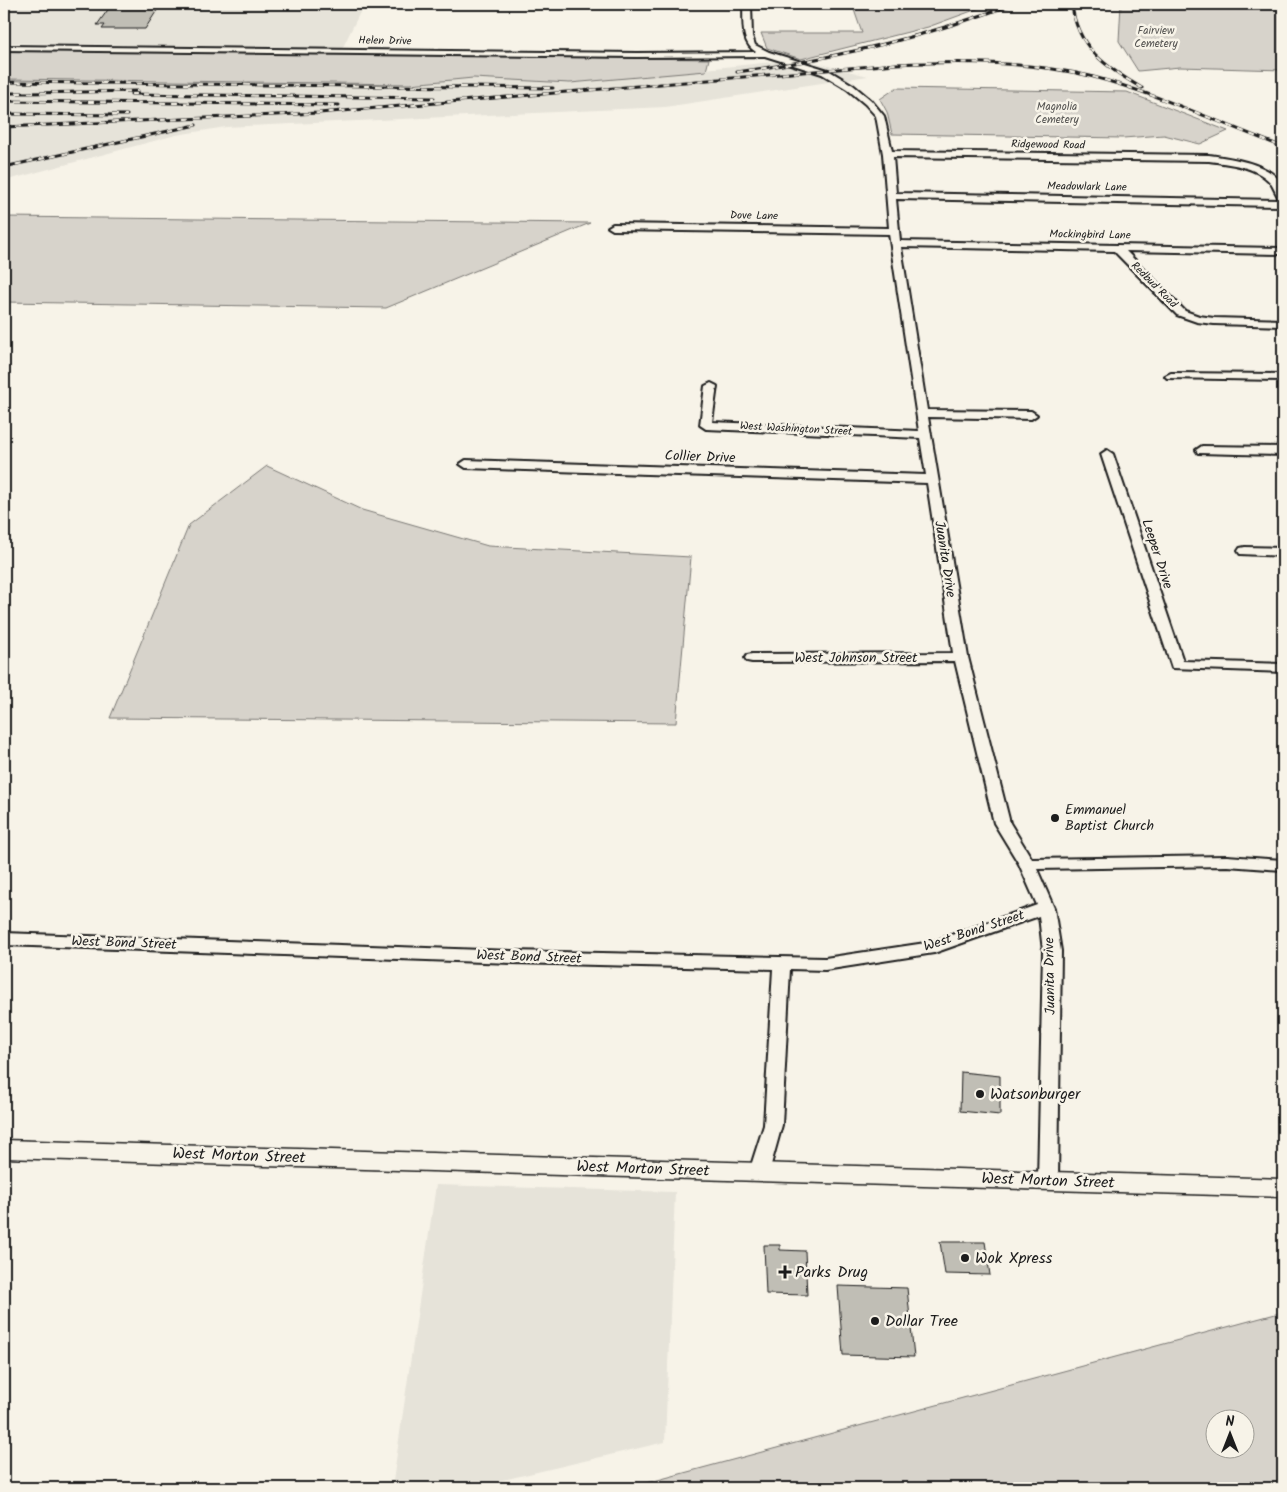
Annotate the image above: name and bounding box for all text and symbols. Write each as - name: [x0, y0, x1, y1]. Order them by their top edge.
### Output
- park label: Fairview Cemetery: [1134, 22, 1178, 53]
- street label: Helen Drive: [358, 32, 412, 50]
- park label: Magnolia Cemetery: [1035, 98, 1079, 129]
- street label: Ridgewood Road: [1011, 135, 1086, 155]
- street label: Meadowlark Lane: [1047, 177, 1127, 197]
- street label: Dove Lane: [730, 207, 778, 225]
- street label: Mockingbird Lane: [1049, 225, 1131, 245]
- street label: Redbud Road: [1126, 257, 1182, 313]
- street label: West Washington Street: [739, 417, 853, 441]
- street label: Collier Drive: [664, 445, 736, 469]
- street label: Leeper Drive: [1135, 516, 1179, 593]
- street label: Juanita Drive: [928, 519, 962, 600]
- street label: West Johnson Street: [795, 647, 918, 669]
- place label: Emmanuel Baptist Church: [1065, 799, 1154, 837]
- marker: Emmanuel Baptist Church: [1049, 812, 1061, 824]
- street label: West Bond Street: [921, 904, 1028, 958]
- street label: West Bond Street: [71, 930, 177, 956]
- street label: Juanita Drive: [1038, 936, 1062, 1015]
- street label: West Bond Street: [476, 944, 582, 970]
- place label: Watsonburger: [990, 1082, 1082, 1107]
- marker: Watsonburger: [974, 1088, 986, 1100]
- street label: West Morton Street: [172, 1141, 307, 1171]
- street label: West Morton Street: [576, 1154, 711, 1184]
- street label: West Morton Street: [981, 1166, 1116, 1196]
- place label: Wok Xpress: [975, 1246, 1053, 1271]
- marker: Wok Xpress: [959, 1252, 971, 1264]
- place label: Parks Drug: [795, 1260, 868, 1285]
- marker: Parks Drug: [779, 1266, 791, 1278]
- place label: Dollar Tree: [885, 1309, 958, 1334]
- marker: Dollar Tree: [869, 1315, 881, 1327]
- north arrow: [1204, 1410, 1254, 1460]
- text: N: [1226, 1411, 1235, 1433]

